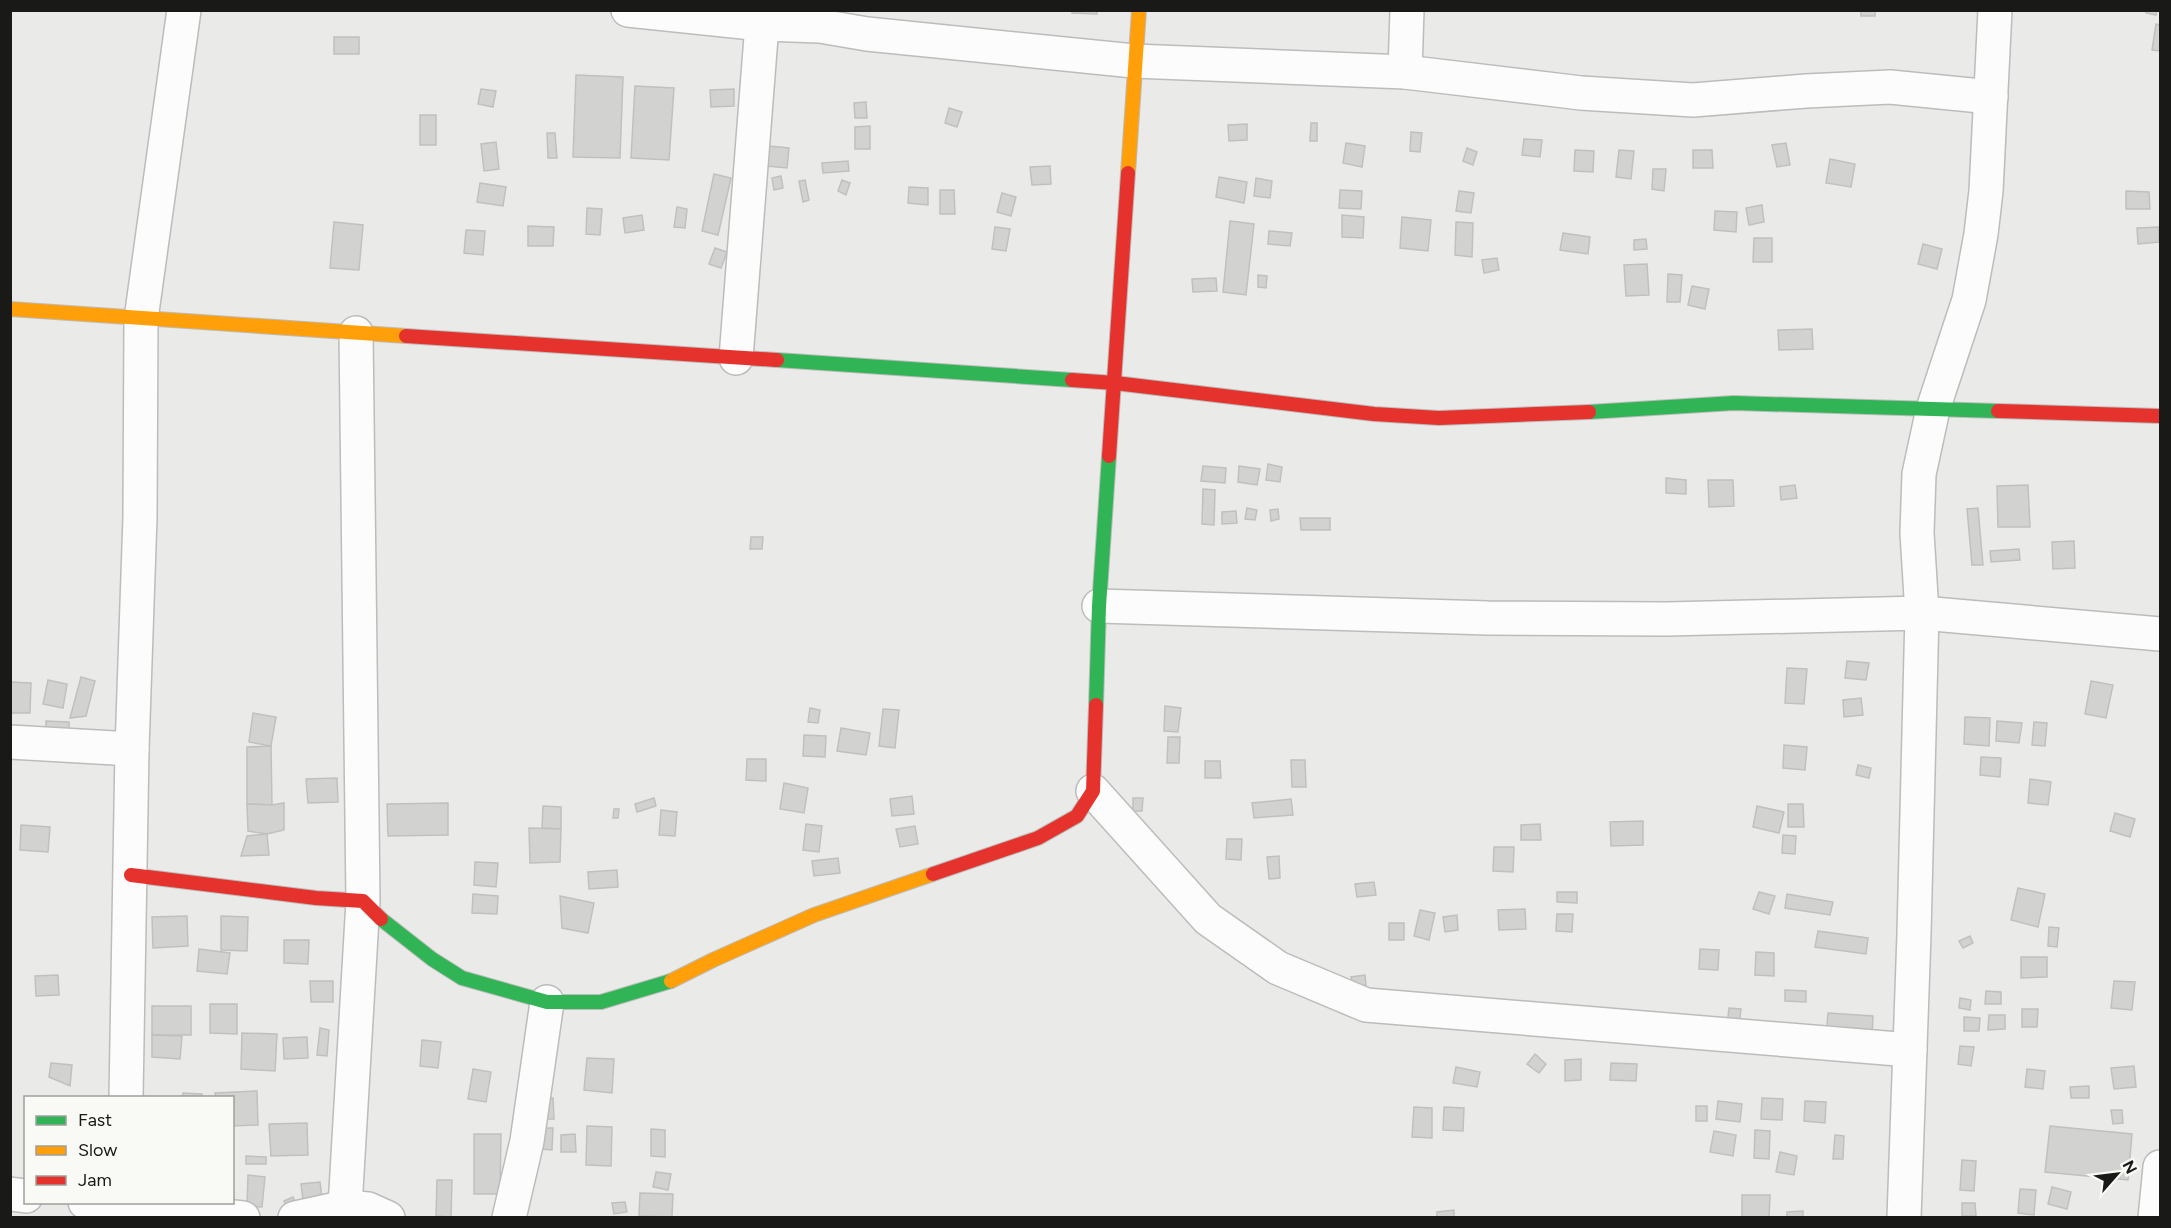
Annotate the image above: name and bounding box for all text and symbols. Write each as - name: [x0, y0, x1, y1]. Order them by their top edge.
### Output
- legend: [24, 1096, 234, 1204]
- text: Fast: [78, 1109, 112, 1131]
- text: Slow: [78, 1139, 117, 1161]
- north arrow: [2087, 1144, 2147, 1204]
- text: N: [2119, 1157, 2141, 1177]
- text: Jam: [78, 1169, 112, 1191]

